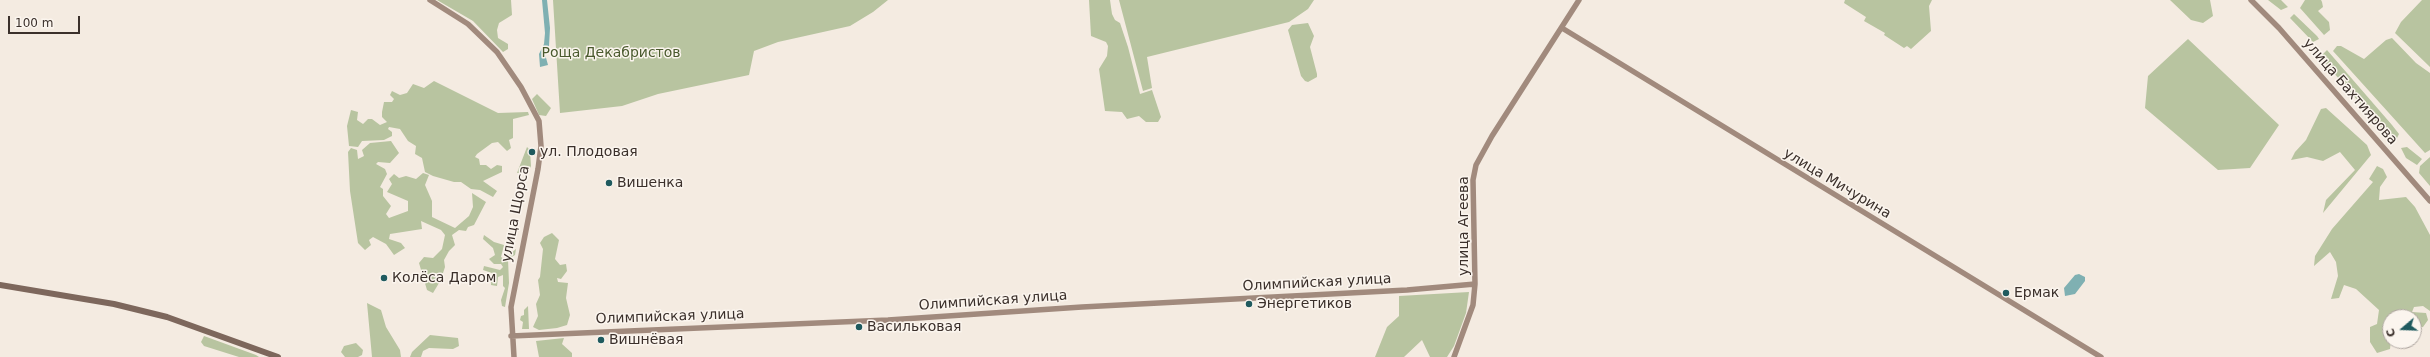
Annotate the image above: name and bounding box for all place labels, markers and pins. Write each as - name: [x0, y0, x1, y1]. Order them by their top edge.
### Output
- place label: ул. Плодовая: [540, 144, 638, 160]
- marker: ул. Плодовая: [527, 147, 537, 157]
- place label: Вишенка: [617, 175, 683, 191]
- marker: Вишенка: [604, 178, 614, 188]
- place label: Колёса Даром: [392, 270, 496, 286]
- marker: Колёса Даром: [379, 273, 389, 283]
- place label: Ермак: [2014, 285, 2059, 301]
- marker: Ермак: [2001, 288, 2011, 298]
- place label: Энергетиков: [1257, 296, 1352, 312]
- marker: Энергетиков: [1244, 299, 1254, 309]
- place label: Васильковая: [867, 319, 961, 335]
- marker: Васильковая: [854, 322, 864, 332]
- place label: Вишнёвая: [609, 332, 684, 348]
- marker: Вишнёвая: [596, 335, 606, 345]

